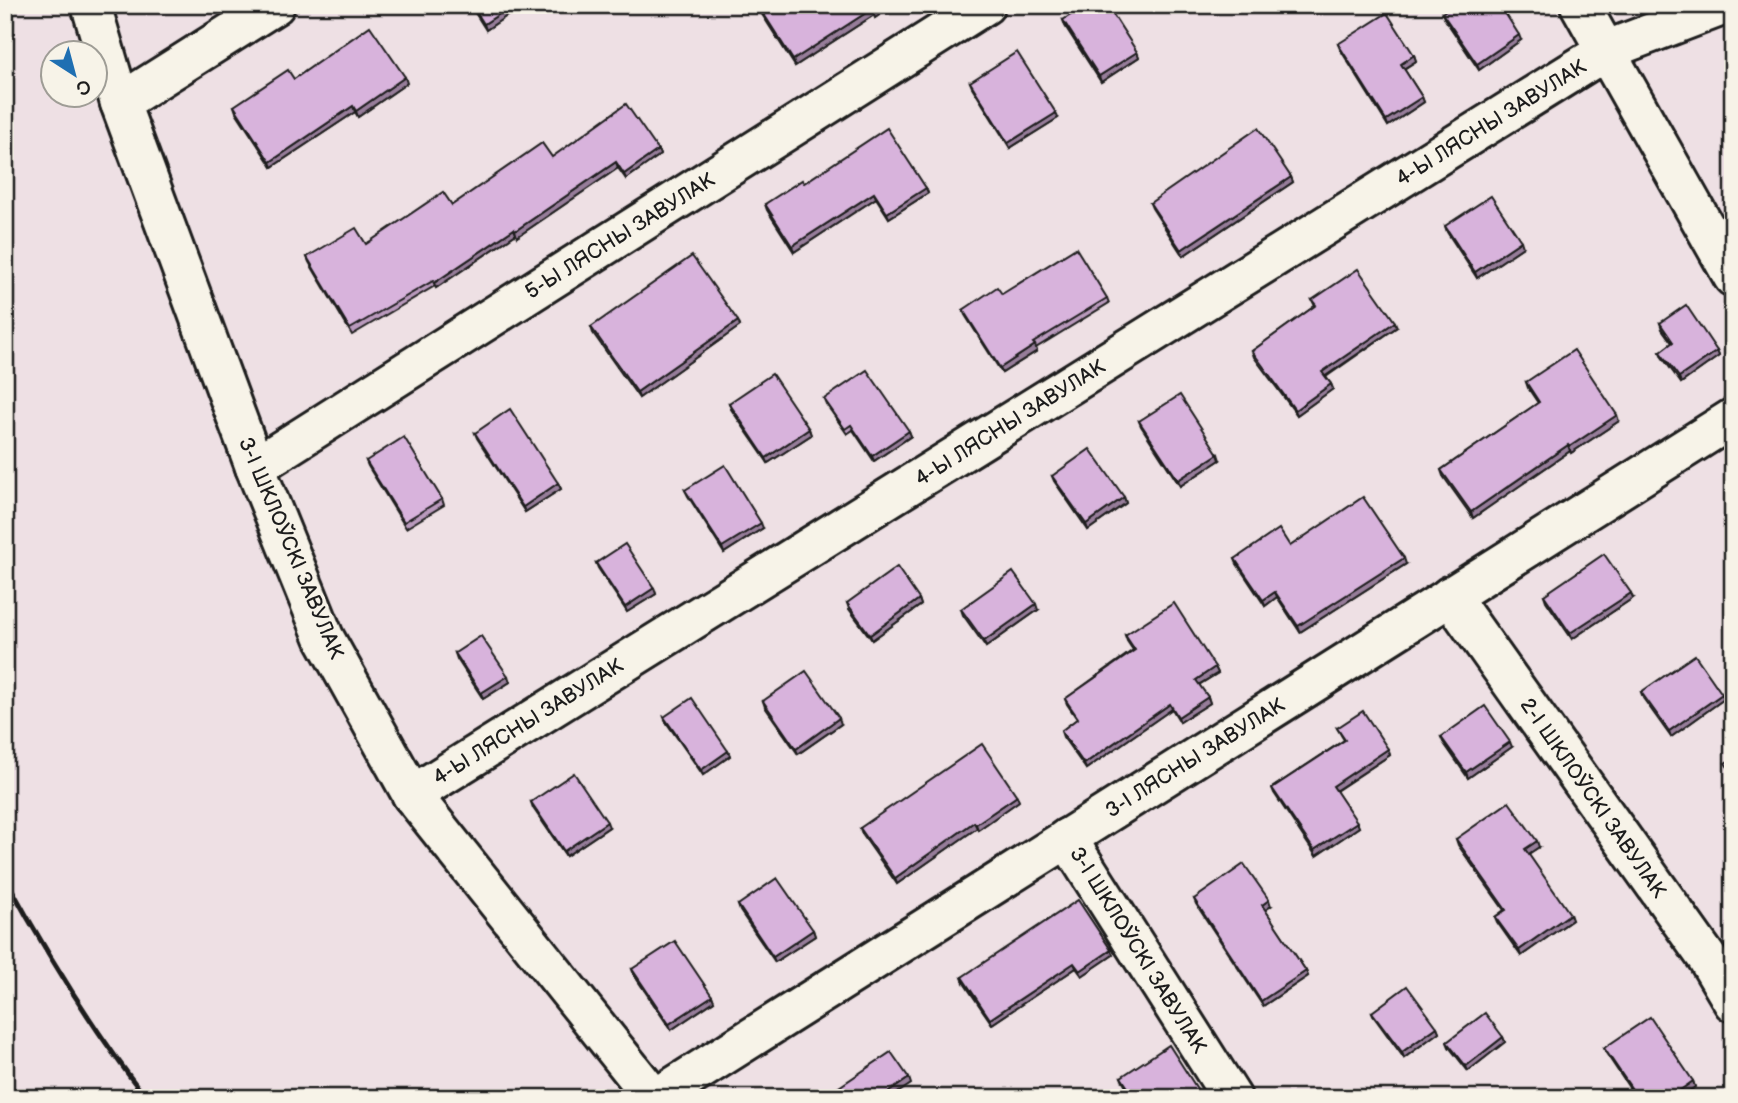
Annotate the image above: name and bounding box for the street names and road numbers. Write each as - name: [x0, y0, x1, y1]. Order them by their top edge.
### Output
- street label: 4-Ы ЛЯСНЫ ЗАВУЛАК: [1391, 54, 1591, 192]
- street label: 5-Ы ЛЯСНЫ ЗАВУЛАК: [521, 167, 720, 304]
- street label: 4-Ы ЛЯСНЫ ЗАВУЛАК: [910, 354, 1110, 492]
- street label: 3-І ШКЛОЎСКІ ЗАВУЛАК: [233, 433, 349, 663]
- street label: 4-Ы ЛЯСНЫ ЗАВУЛАК: [428, 653, 628, 791]
- street label: 3-І ЛЯСНЫ ЗАВУЛАК: [1101, 692, 1289, 823]
- street label: 2-І ШКЛОЎСКІ ЗАВУЛАК: [1515, 693, 1672, 903]
- street label: 3-І ШКЛОЎСКІ ЗАВУЛАК: [1064, 842, 1212, 1058]

